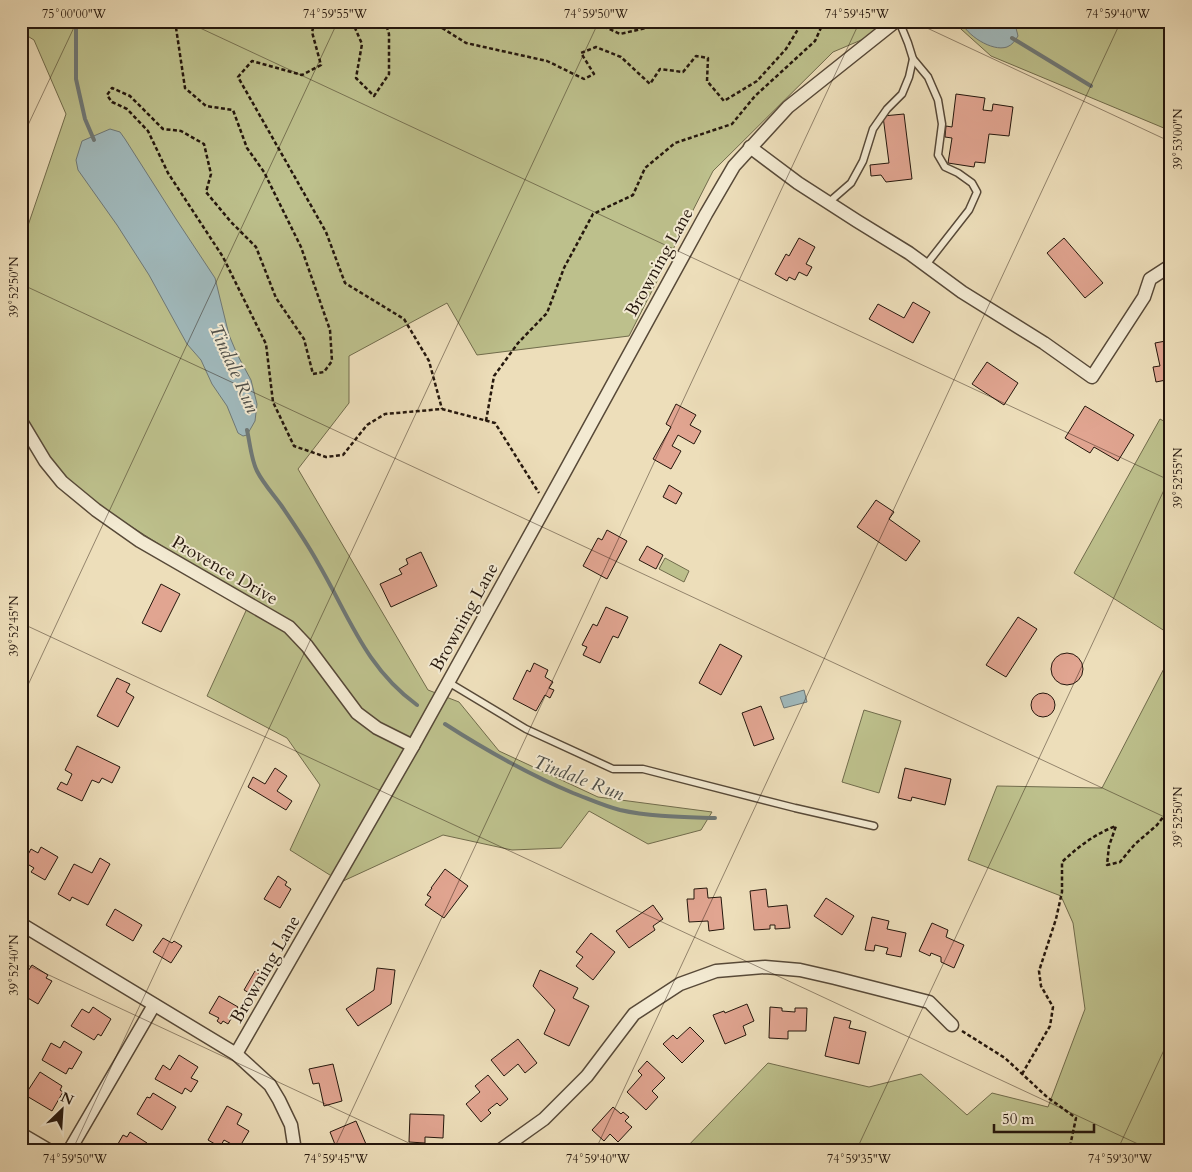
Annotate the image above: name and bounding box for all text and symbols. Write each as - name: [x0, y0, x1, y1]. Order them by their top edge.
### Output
- text: 75°00'00"W: [42, 6, 107, 22]
- text: 74°59'55"W: [303, 6, 368, 22]
- text: 74°59'50"W: [564, 6, 629, 22]
- text: 74°59'45"W: [825, 6, 890, 22]
- text: 74°59'40"W: [1086, 6, 1151, 22]
- text: 39°53'00"N: [1170, 108, 1186, 169]
- street label: Browning Lane: [619, 203, 700, 321]
- text: 39°52'50"N: [6, 256, 22, 317]
- water label: Tindale Run: [203, 320, 266, 418]
- text: 39°52'55"N: [1170, 447, 1186, 508]
- street label: Provence Drive: [167, 530, 283, 611]
- street label: Browning Lane: [424, 558, 505, 676]
- text: 39°52'45"N: [6, 595, 22, 656]
- water label: Tindale Run: [530, 749, 628, 807]
- text: 39°52'50"N: [1170, 786, 1186, 847]
- street label: Browning Lane: [224, 911, 306, 1028]
- text: 39°52'40"N: [6, 934, 22, 995]
- north arrow: [38, 1084, 88, 1134]
- text: N: [58, 1087, 77, 1110]
- scale bar: [994, 1102, 1094, 1134]
- text: 50 m: [1002, 1109, 1034, 1129]
- text: 74°59'50"W: [43, 1151, 108, 1167]
- text: 74°59'45"W: [304, 1151, 369, 1167]
- text: 74°59'40"W: [566, 1151, 631, 1167]
- text: 74°59'35"W: [827, 1151, 892, 1167]
- text: 74°59'30"W: [1088, 1151, 1153, 1167]

